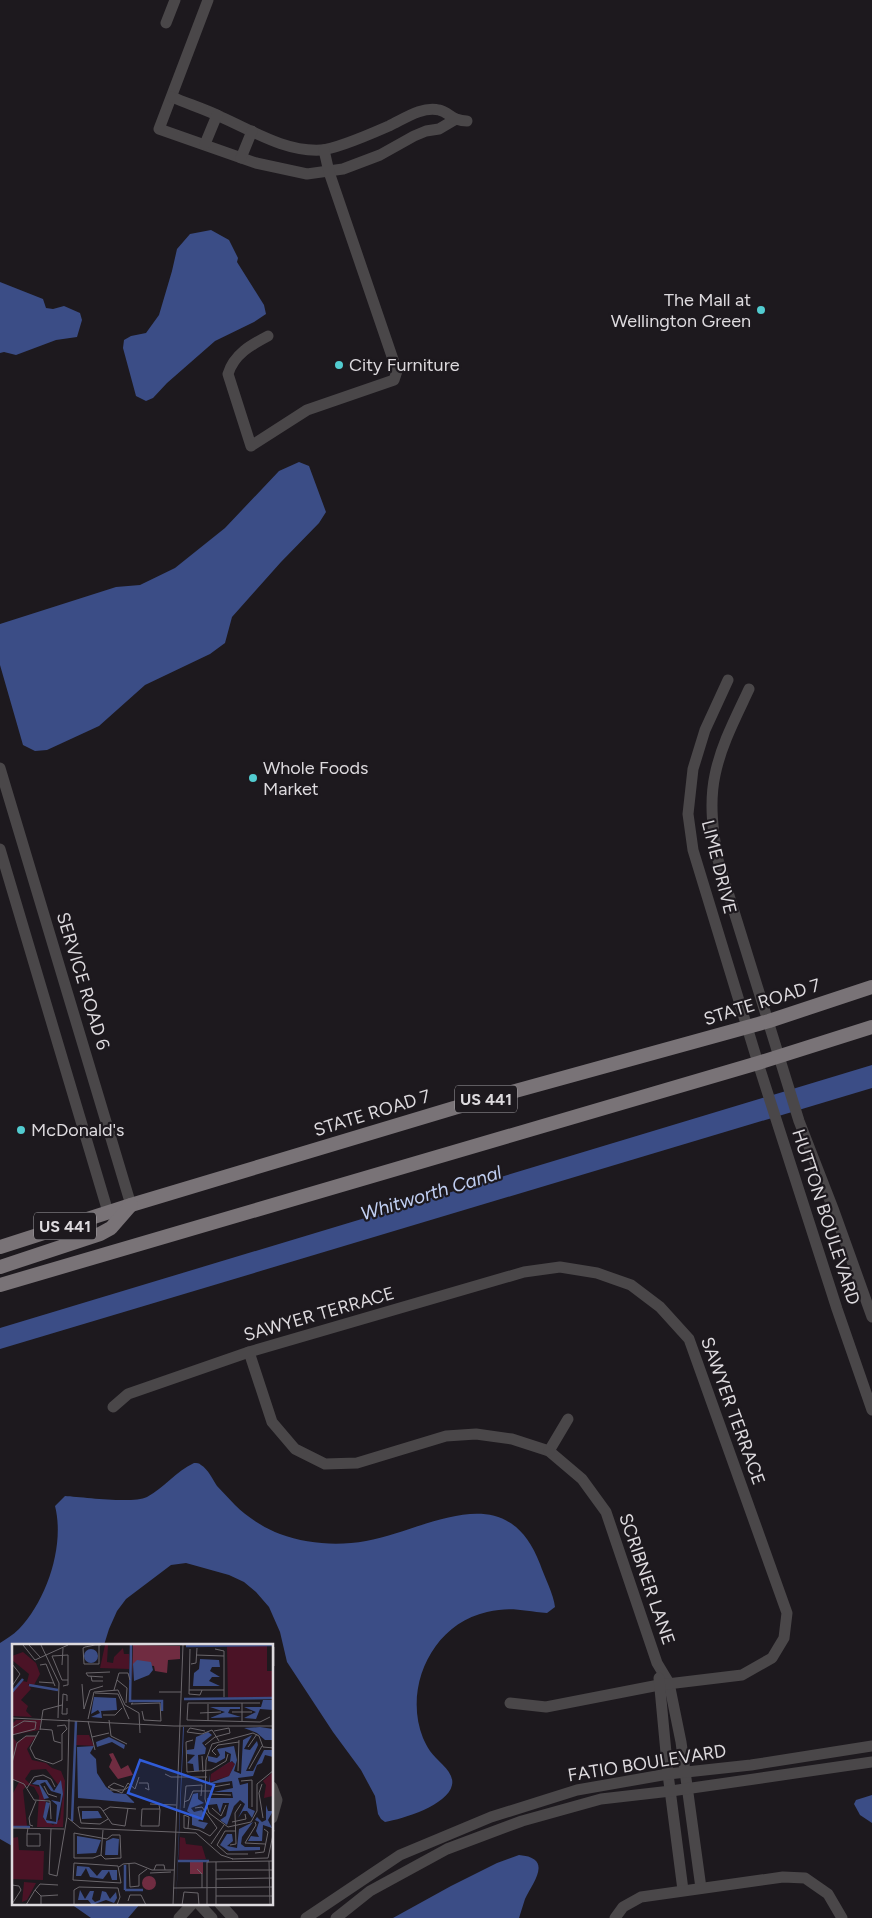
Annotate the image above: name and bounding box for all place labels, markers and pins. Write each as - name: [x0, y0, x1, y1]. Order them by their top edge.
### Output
- place label: The Mall at Wellington Green: [611, 289, 751, 332]
- marker: The Mall at Wellington Green: [755, 304, 767, 316]
- place label: City Furniture: [349, 354, 460, 376]
- marker: City Furniture: [333, 359, 345, 371]
- place label: Whole Foods Market: [263, 757, 368, 800]
- marker: Whole Foods Market: [247, 772, 259, 784]
- place label: McDonald's: [31, 1119, 125, 1141]
- marker: McDonald's: [15, 1124, 27, 1136]

